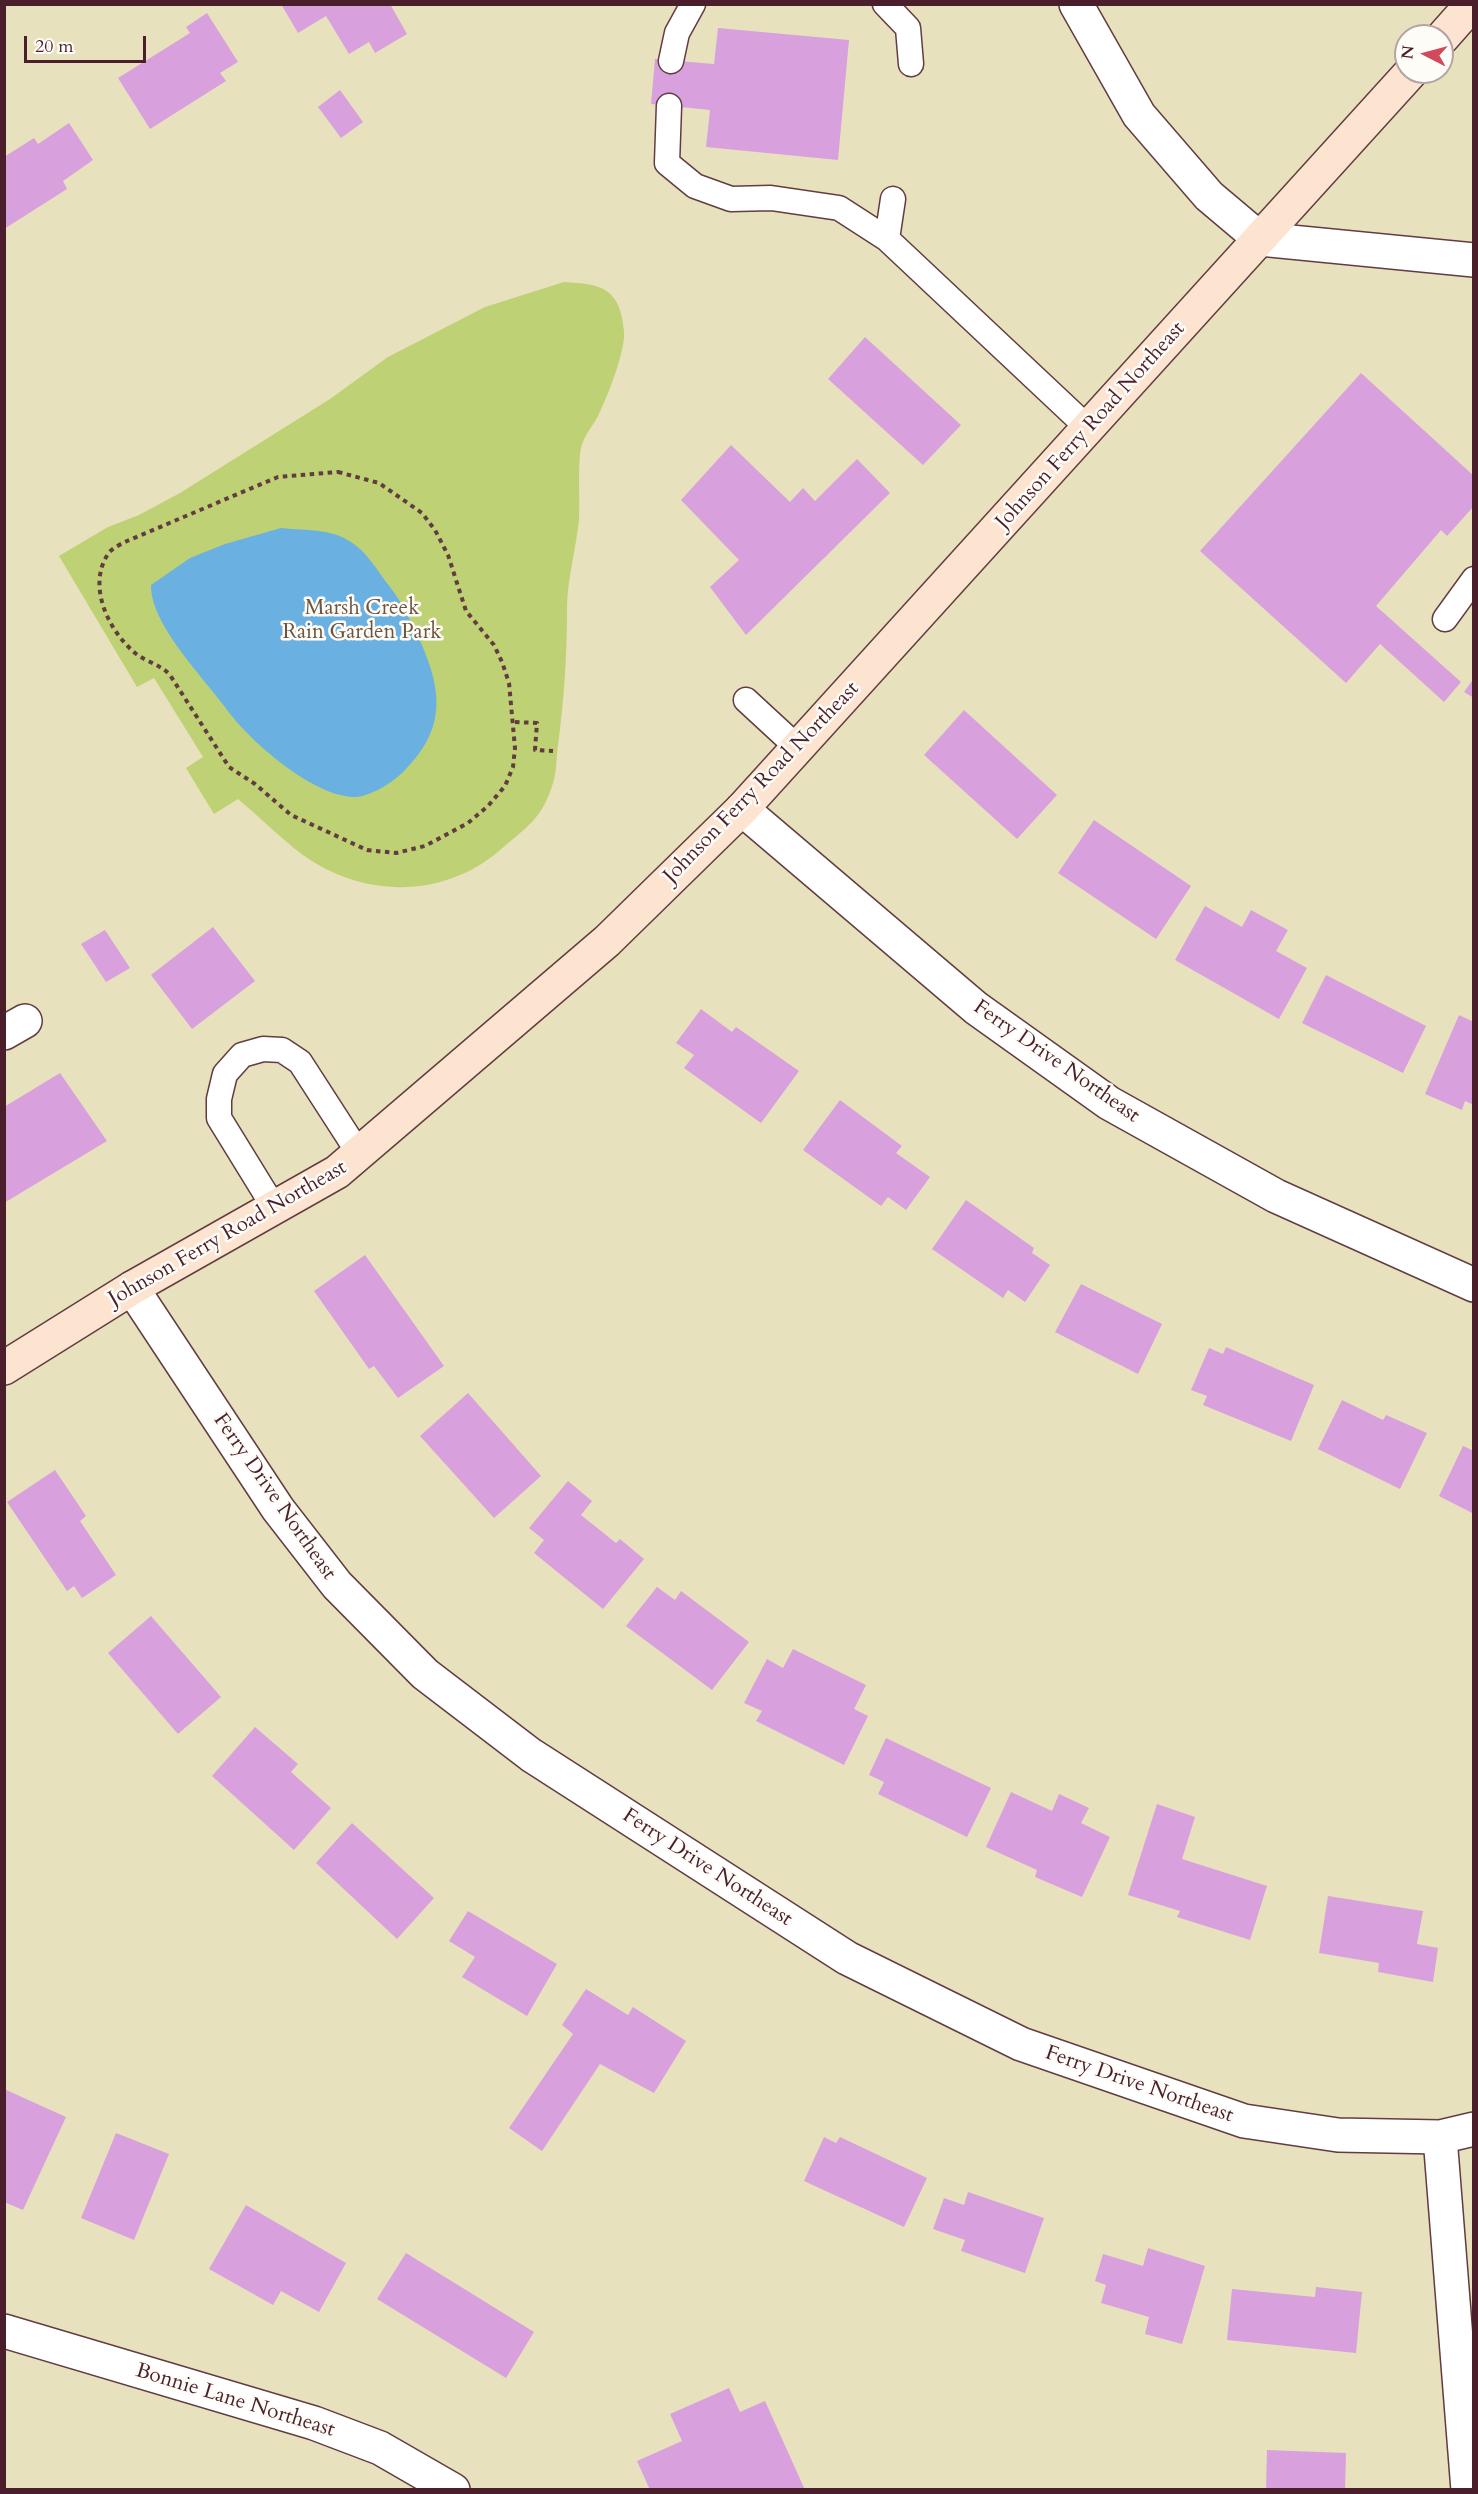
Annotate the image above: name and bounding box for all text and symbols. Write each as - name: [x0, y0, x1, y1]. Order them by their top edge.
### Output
- scale bar: [27, 24, 148, 62]
- north arrow: [1394, 24, 1454, 84]
- text: 20 m: [35, 34, 74, 59]
- text: N: [1396, 44, 1420, 60]
- street label: Johnson Ferry Road Northeast: [991, 317, 1191, 535]
- park label: Marsh Creek Rain Garden Park: [282, 596, 442, 646]
- street label: Johnson Ferry Road Northeast: [659, 677, 865, 889]
- street label: Ferry Drive Northeast: [968, 995, 1144, 1129]
- street label: Johnson Ferry Road Northeast: [105, 1155, 351, 1313]
- street label: Ferry Drive Northeast: [207, 1409, 341, 1585]
- street label: Ferry Drive Northeast: [617, 1804, 797, 1932]
- street label: Ferry Drive Northeast: [1042, 2041, 1236, 2129]
- street label: Bonnie Lane Northeast: [132, 2359, 338, 2443]

